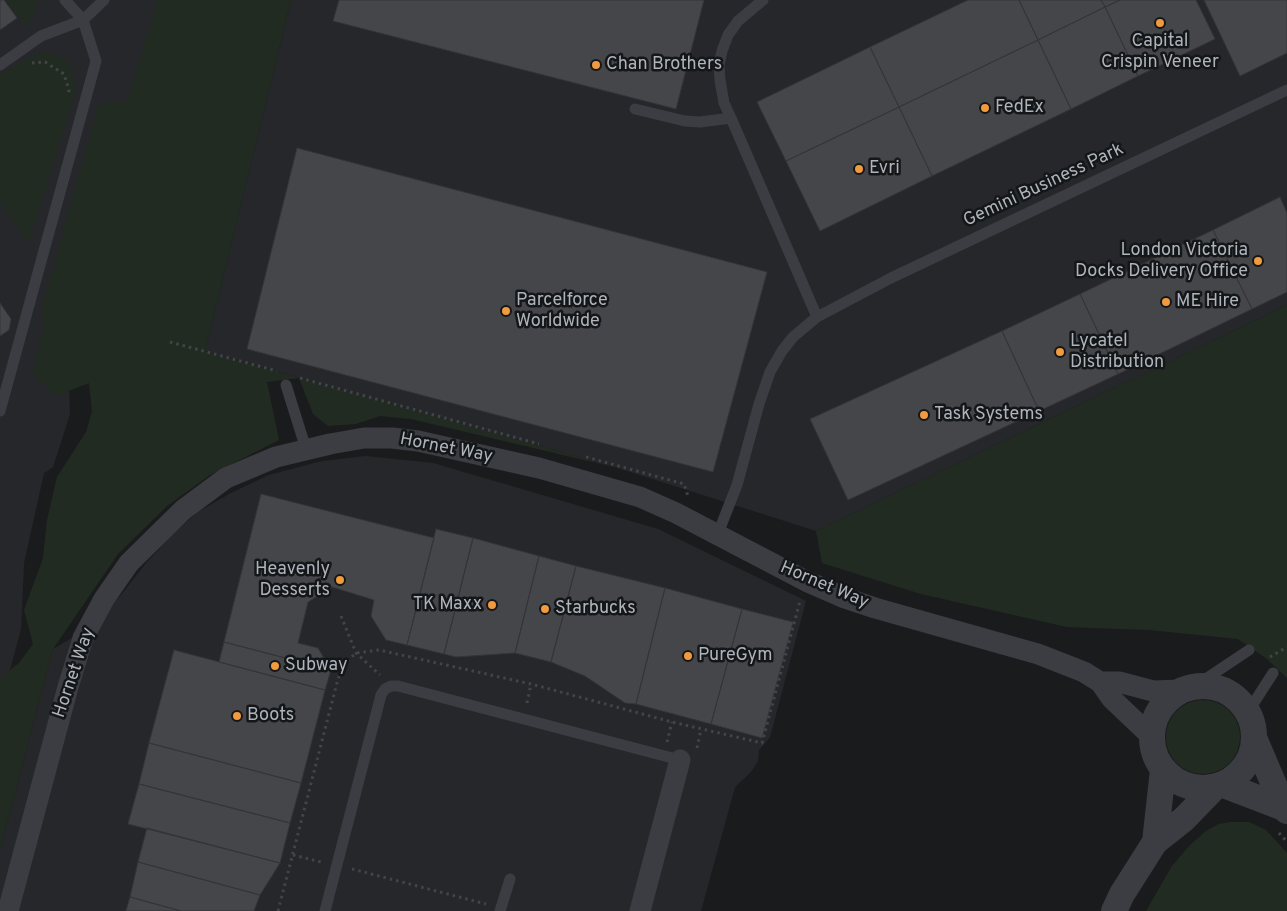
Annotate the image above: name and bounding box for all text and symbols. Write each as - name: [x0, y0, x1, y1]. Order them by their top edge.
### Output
- marker: Capital Crispin Veneer: [1154, 17, 1166, 29]
- place label: Capital Crispin Veneer: [1101, 31, 1219, 74]
- place label: Chan Brothers: [606, 54, 722, 76]
- marker: Chan Brothers: [590, 59, 602, 71]
- place label: FedEx: [995, 97, 1044, 119]
- marker: FedEx: [979, 102, 991, 114]
- street label: Gemini Business Park: [961, 139, 1127, 233]
- place label: Evri: [869, 158, 900, 180]
- marker: Evri: [853, 163, 865, 175]
- place label: London Victoria Docks Delivery Office: [1075, 240, 1248, 282]
- marker: London Victoria Docks Delivery Office: [1252, 255, 1264, 267]
- place label: Parcelforce Worldwide: [516, 290, 608, 332]
- place label: ME Hire: [1176, 291, 1239, 313]
- marker: ME Hire: [1160, 296, 1172, 308]
- marker: Parcelforce Worldwide: [500, 305, 512, 317]
- place label: Lycatel Distribution: [1070, 331, 1164, 374]
- marker: Lycatel Distribution: [1054, 346, 1066, 358]
- place label: Task Systems: [934, 404, 1043, 426]
- marker: Task Systems: [918, 409, 930, 421]
- street label: Hornet Way: [398, 429, 494, 469]
- street label: Hornet Way: [776, 558, 872, 614]
- place label: Heavenly Desserts: [255, 559, 330, 602]
- marker: Heavenly Desserts: [334, 574, 346, 586]
- place label: TK Maxx: [413, 594, 482, 616]
- place label: Starbucks: [555, 598, 636, 620]
- marker: TK Maxx: [486, 599, 498, 611]
- marker: Starbucks: [539, 603, 551, 615]
- street label: Hornet Way: [49, 625, 101, 721]
- place label: PureGym: [698, 645, 772, 667]
- marker: PureGym: [682, 650, 694, 662]
- place label: Subway: [285, 655, 347, 677]
- marker: Subway: [269, 660, 281, 672]
- place label: Boots: [247, 705, 294, 727]
- marker: Boots: [231, 710, 243, 722]

